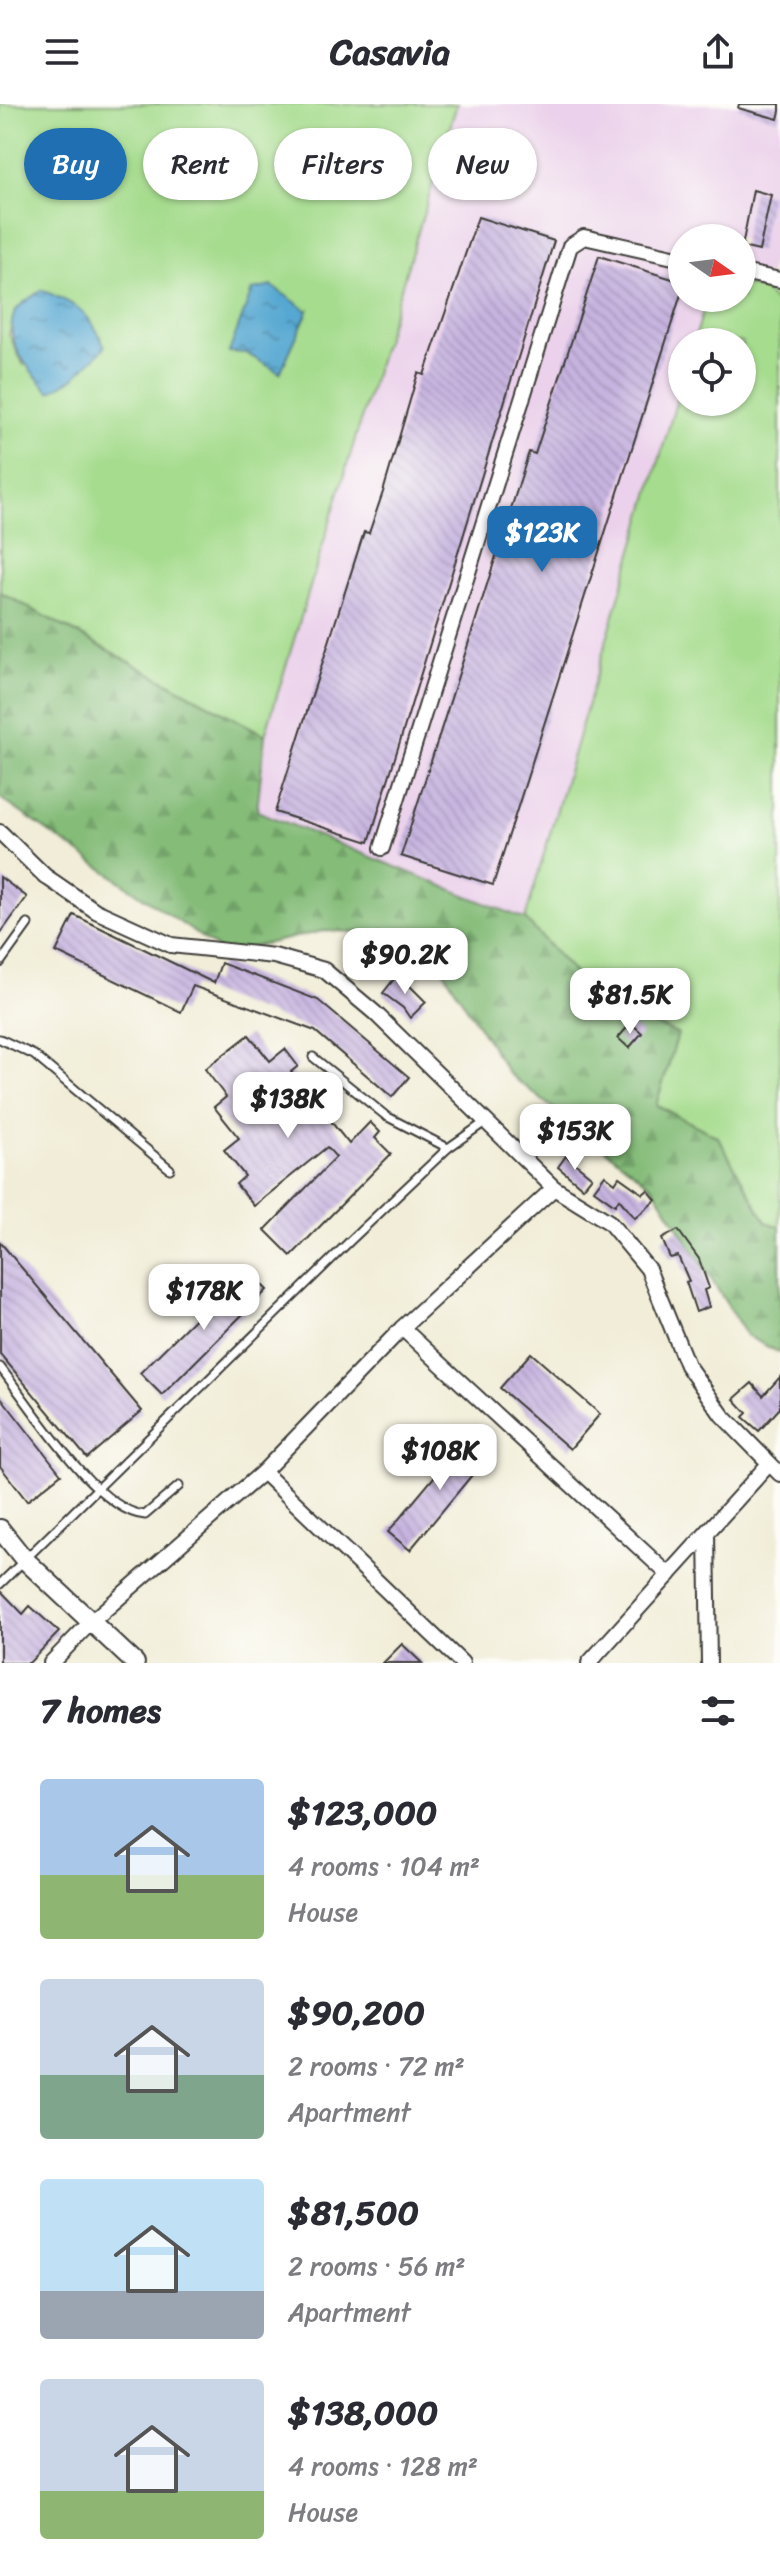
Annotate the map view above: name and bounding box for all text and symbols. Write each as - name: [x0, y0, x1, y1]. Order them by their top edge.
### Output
- text: Casavia: [330, 20, 450, 84]
- icon: menu: [40, 30, 84, 74]
- icon: share: [696, 30, 740, 74]
- chip: Buy: [24, 128, 127, 200]
- chip: Rent: [143, 128, 258, 200]
- chip: Filters: [274, 128, 412, 200]
- chip: New: [428, 128, 537, 200]
- north arrow: [668, 224, 756, 312]
- map controls: [668, 224, 756, 416]
- button: locate: [668, 328, 756, 416]
- pin: $123K: [486, 506, 598, 574]
- text: $123K: [505, 509, 579, 555]
- pin: $90.2K: [340, 928, 470, 996]
- text: $90.2K: [361, 931, 449, 977]
- pin: $81.5K: [565, 968, 695, 1036]
- text: $81.5K: [588, 971, 672, 1017]
- pin: $138K: [232, 1072, 344, 1140]
- text: $138K: [251, 1075, 325, 1121]
- pin: $153K: [519, 1104, 631, 1172]
- text: $153K: [538, 1107, 612, 1153]
- pin: $178K: [148, 1264, 260, 1332]
- text: $178K: [167, 1267, 241, 1313]
- pin: $108K: [384, 1424, 496, 1492]
- text: $108K: [402, 1427, 478, 1473]
- text: 7 homes: [40, 1681, 161, 1741]
- icon: filters: [696, 1689, 740, 1733]
- text: $123,000: [288, 1783, 437, 1843]
- icon: home: [104, 1811, 200, 1907]
- text: 4 rooms · 104 m²: [288, 1843, 480, 1889]
- text: House: [288, 1889, 358, 1935]
- text: $90,200: [288, 1983, 425, 2043]
- icon: home: [104, 2011, 200, 2107]
- text: 2 rooms · 72 m²: [288, 2043, 465, 2089]
- text: Apartment: [288, 2089, 411, 2135]
- text: $81,500: [288, 2183, 419, 2243]
- icon: home: [104, 2211, 200, 2307]
- text: 2 rooms · 56 m²: [288, 2243, 466, 2289]
- text: Apartment: [288, 2289, 411, 2335]
- text: $138,000: [288, 2383, 438, 2443]
- icon: home: [104, 2411, 200, 2507]
- text: 4 rooms · 128 m²: [288, 2443, 478, 2489]
- text: House: [288, 2489, 358, 2535]

